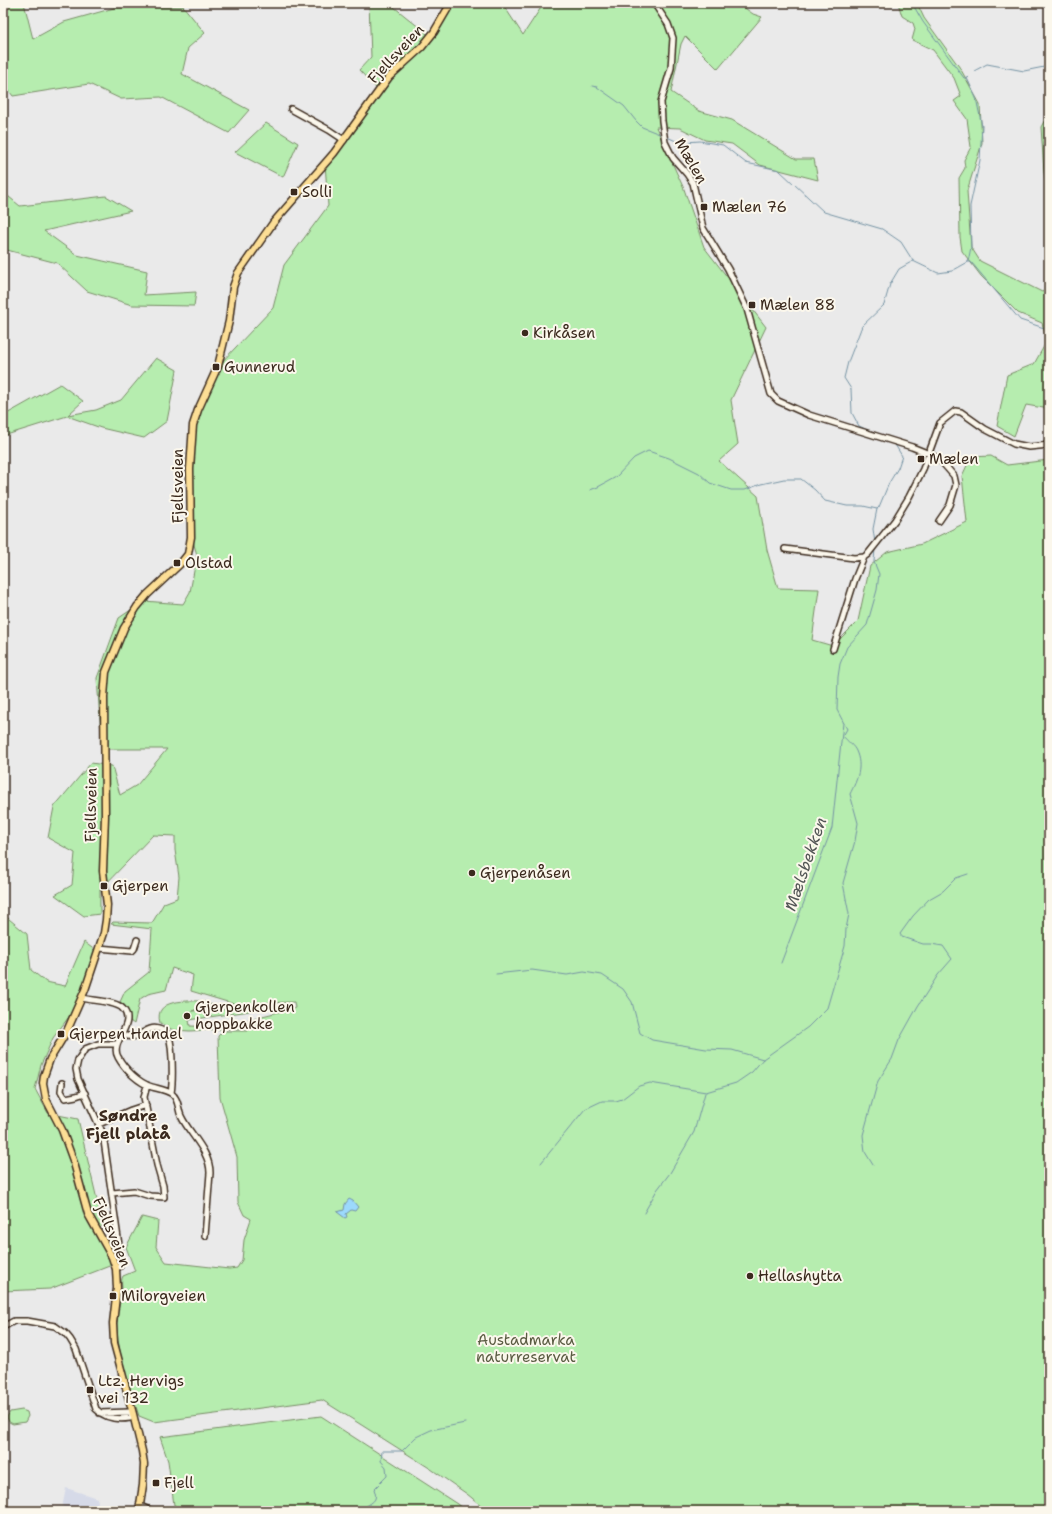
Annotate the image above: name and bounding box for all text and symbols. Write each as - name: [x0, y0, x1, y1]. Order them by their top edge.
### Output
- street label: Fjellsveien: [363, 20, 429, 88]
- street label: Mælen: [670, 135, 712, 187]
- place label: Solli: [302, 182, 332, 202]
- marker: Solli: [289, 187, 299, 197]
- place label: Mælen 76: [712, 197, 787, 217]
- marker: Mælen 76: [699, 202, 709, 212]
- place label: Mælen 88: [760, 295, 835, 315]
- marker: Mælen 88: [747, 300, 757, 310]
- place label: Kirkåsen: [533, 323, 595, 343]
- marker: Kirkåsen: [520, 328, 530, 338]
- place label: Gunnerud: [224, 357, 296, 377]
- marker: Gunnerud: [211, 362, 221, 372]
- street label: Fjellsveien: [168, 449, 188, 523]
- place label: Mælen: [929, 449, 978, 469]
- marker: Mælen: [916, 454, 926, 464]
- place label: Olstad: [185, 553, 233, 573]
- marker: Olstad: [172, 558, 182, 568]
- street label: Fjellsveien: [80, 768, 102, 842]
- water label: Mælsbekken: [780, 815, 831, 914]
- place label: Gjerpenåsen: [480, 863, 570, 883]
- marker: Gjerpenåsen: [467, 868, 477, 878]
- place label: Gjerpen: [112, 876, 168, 896]
- marker: Gjerpen: [99, 881, 109, 891]
- place label: Gjerpenkollen hoppbakke: [195, 997, 295, 1034]
- marker: Gjerpenkollen hoppbakke: [182, 1011, 192, 1021]
- place label: Gjerpen Handel: [69, 1024, 183, 1044]
- marker: Gjerpen Handel: [56, 1029, 66, 1039]
- district label: Søndre Fjell platå: [86, 1105, 170, 1144]
- street label: Fjellsveien: [88, 1194, 136, 1270]
- place label: Hellashytta: [758, 1266, 843, 1286]
- marker: Hellashytta: [745, 1271, 755, 1281]
- place label: Milorgveien: [121, 1286, 206, 1306]
- marker: Milorgveien: [108, 1291, 118, 1301]
- park label: Austadmarka naturreservat: [476, 1330, 576, 1367]
- place label: Ltz. Hervigs vei 132: [98, 1371, 184, 1408]
- marker: Ltz. Hervigs vei 132: [85, 1385, 95, 1395]
- place label: Fjell: [164, 1473, 194, 1493]
- marker: Fjell: [151, 1478, 161, 1488]

